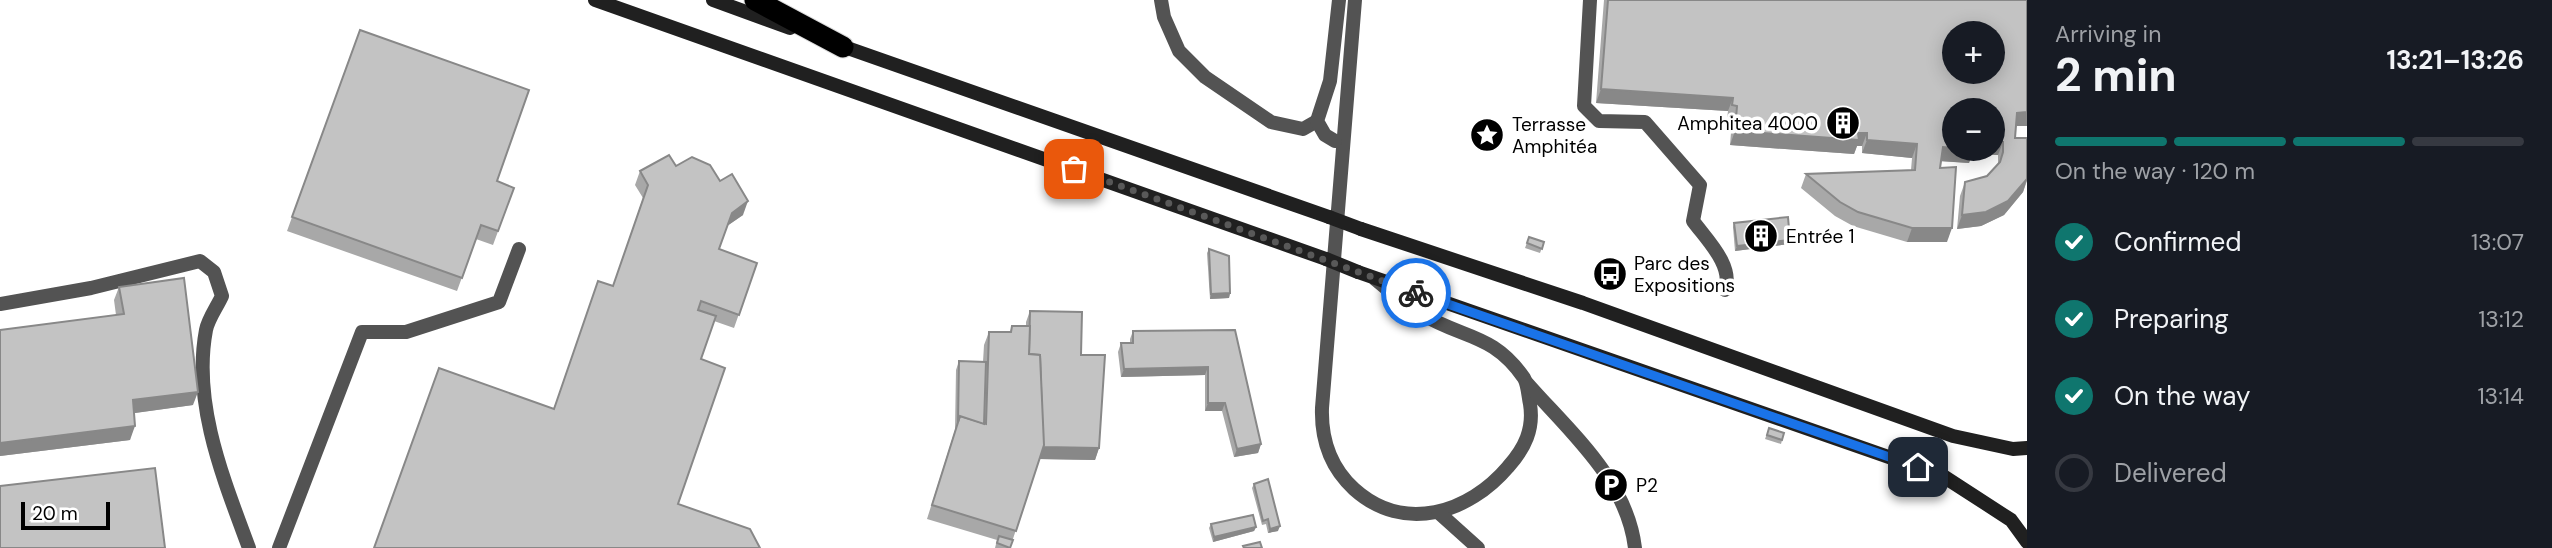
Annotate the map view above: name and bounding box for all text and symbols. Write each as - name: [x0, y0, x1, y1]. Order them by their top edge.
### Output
- text: Arriving in: [2055, 19, 2161, 49]
- map controls: [1942, 21, 2005, 161]
- button: +: [1942, 21, 2005, 84]
- text: 13:21–13:26: [2386, 43, 2524, 77]
- text: 2 min: [2055, 45, 2177, 105]
- button: −: [1942, 98, 2005, 161]
- building icon: Amphitea 4000: [1824, 104, 1862, 142]
- place label: Amphitea 4000: [1677, 111, 1818, 136]
- place label: Terrasse Amphitéa: [1512, 112, 1597, 159]
- place icon: Terrasse Amphitéa: [1468, 116, 1506, 154]
- pin: [1044, 139, 1104, 199]
- icon: bag: [1055, 150, 1093, 188]
- text: On the way · 120 m: [2055, 156, 2255, 186]
- building icon: Entrée 1: [1742, 217, 1780, 255]
- icon: check: [2055, 223, 2093, 261]
- place label: Entrée 1: [1786, 224, 1854, 249]
- text: Confirmed: [2114, 225, 2241, 259]
- text: 13:07: [2471, 227, 2524, 257]
- place label: Parc des Expositions: [1634, 251, 1735, 298]
- bus stop icon: Parc des Expositions: [1591, 255, 1629, 293]
- courier: [1381, 258, 1451, 328]
- icon: bike: [1397, 274, 1435, 312]
- icon: check: [2055, 300, 2093, 338]
- text: Preparing: [2114, 302, 2229, 336]
- text: 13:12: [2478, 304, 2524, 334]
- icon: check: [2055, 377, 2093, 415]
- text: On the way: [2114, 379, 2250, 413]
- text: 13:14: [2477, 381, 2524, 411]
- pin: [1888, 437, 1948, 497]
- icon: home: [1899, 448, 1937, 486]
- text: Delivered: [2114, 456, 2227, 490]
- parking icon: P2: [1592, 466, 1630, 504]
- place label: P2: [1636, 473, 1658, 498]
- scale bar: [21, 499, 110, 531]
- text: 20 m: [32, 501, 78, 526]

